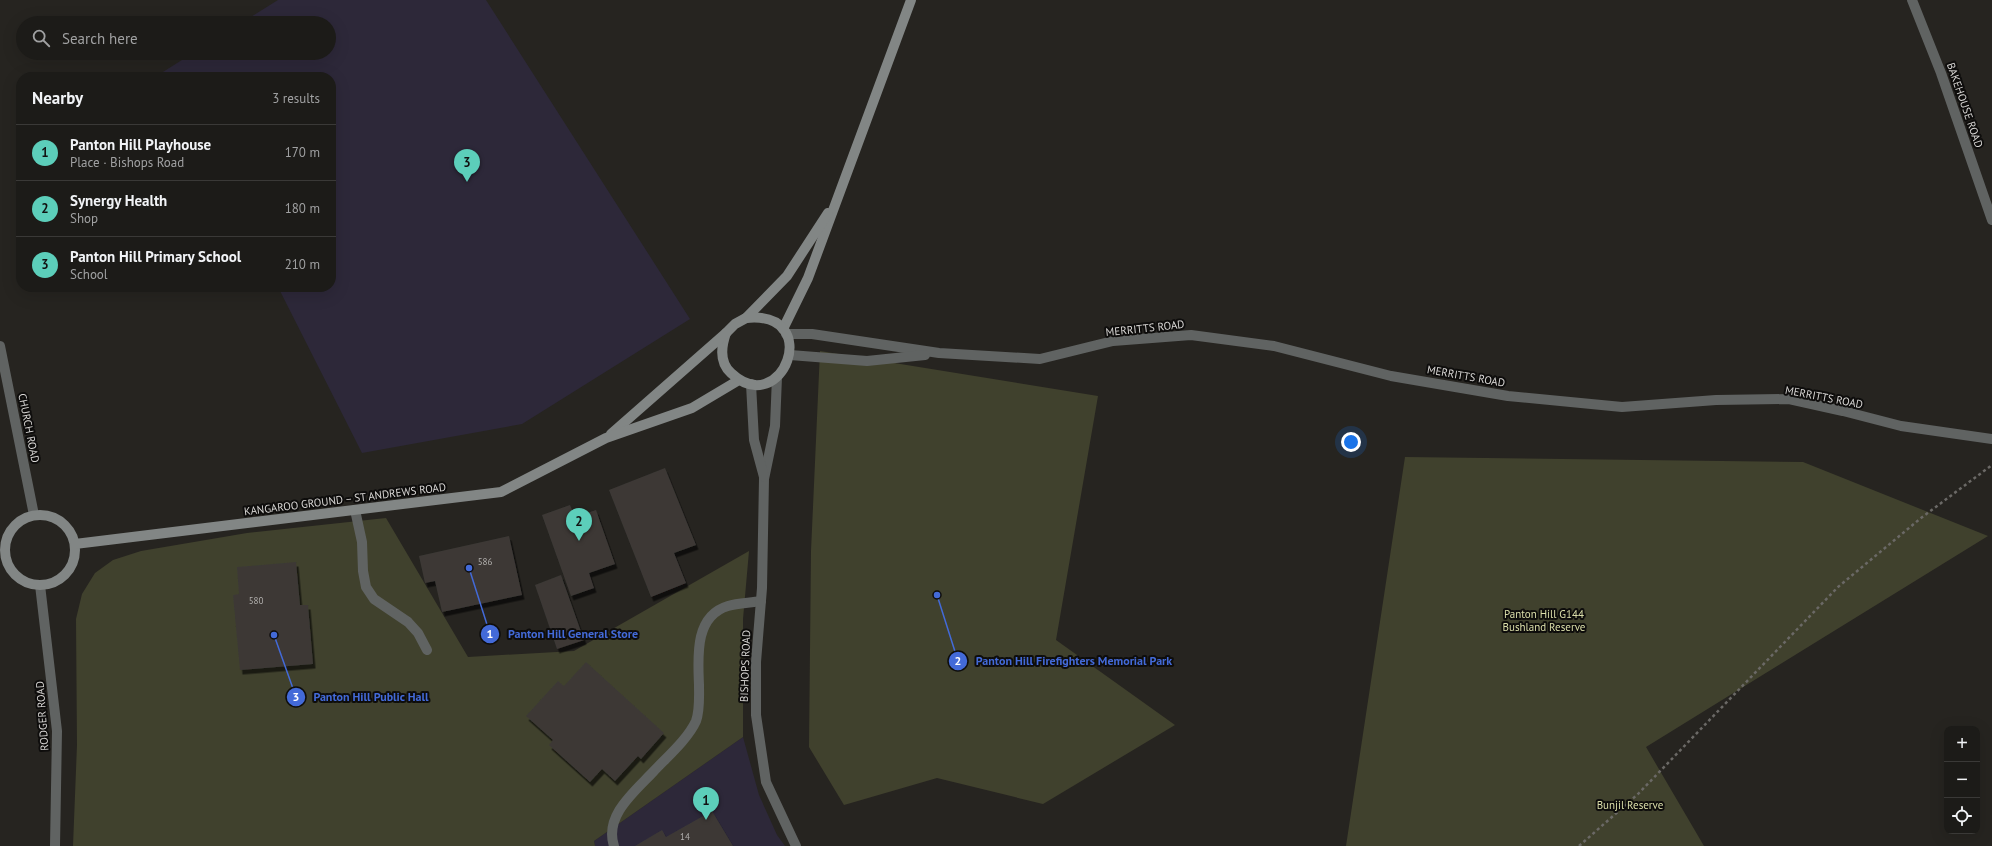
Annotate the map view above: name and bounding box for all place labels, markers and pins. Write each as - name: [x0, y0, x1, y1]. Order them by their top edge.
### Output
- pin: 3: [454, 149, 480, 182]
- pin: 2: [566, 508, 592, 541]
- callout: Panton Hill General Store: [480, 622, 646, 646]
- callout: Panton Hill Firefighters Memorial Park: [948, 649, 1180, 673]
- callout: Panton Hill Public Hall: [286, 685, 437, 709]
- pin: 1: [693, 787, 719, 820]

